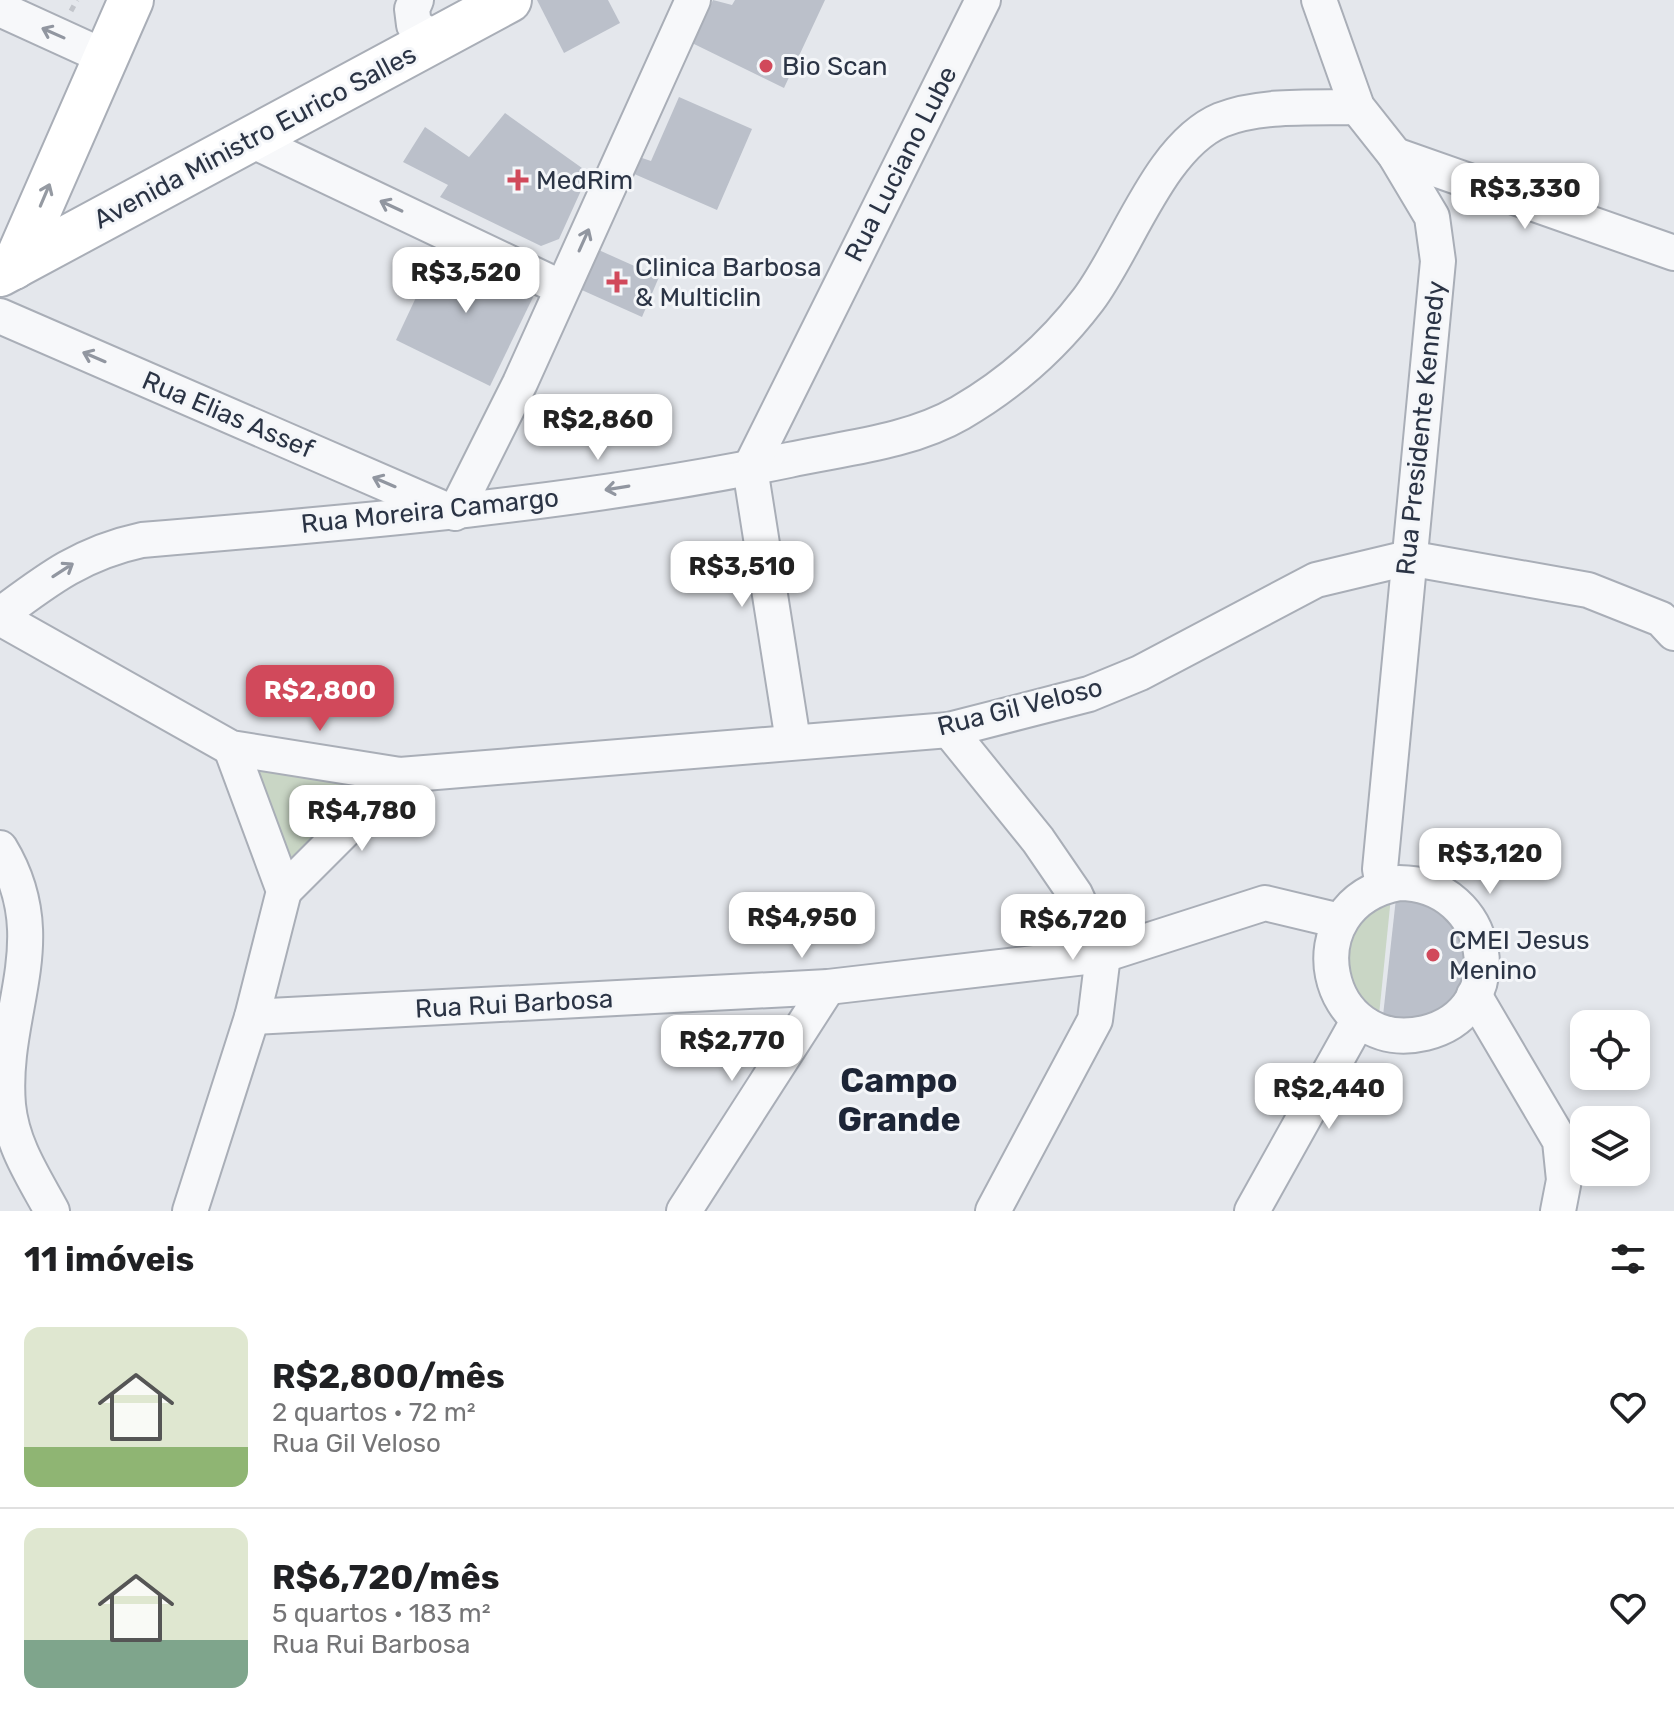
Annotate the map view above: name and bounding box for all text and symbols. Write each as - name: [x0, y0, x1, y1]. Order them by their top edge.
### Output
- one-way arrow: [41, 25, 65, 40]
- street label: Avenida Ministro Eurico Salles: [88, 39, 422, 235]
- place label: Bio Scan: [782, 51, 888, 82]
- marker: Bio Scan: [757, 57, 775, 75]
- street label: Rua Luciano Lube: [838, 61, 964, 267]
- pin: R$3,330: [1451, 163, 1599, 231]
- place label: MedRim: [536, 165, 633, 196]
- marker: MedRim: [507, 169, 529, 191]
- text: R$3,330: [1469, 173, 1581, 204]
- one-way arrow: [39, 184, 54, 208]
- one-way arrow: [379, 198, 403, 213]
- one-way arrow: [577, 228, 592, 252]
- pin: R$3,520: [392, 247, 540, 315]
- place label: Clinica Barbosa & Multiclin: [635, 252, 822, 313]
- text: R$3,520: [410, 257, 522, 288]
- marker: Clinica Barbosa & Multiclin: [606, 271, 628, 293]
- street label: Rua Presidente Kennedy: [1390, 279, 1452, 577]
- one-way arrow: [82, 348, 107, 363]
- street label: Rua Elias Assef: [138, 365, 318, 465]
- pin: R$2,860: [524, 394, 672, 462]
- text: R$2,860: [542, 404, 654, 435]
- one-way arrow: [372, 474, 397, 489]
- one-way arrow: [605, 481, 630, 496]
- street label: Rua Moreira Camargo: [300, 482, 560, 540]
- pin: R$3,510: [668, 541, 816, 609]
- text: R$3,510: [689, 551, 795, 582]
- one-way arrow: [51, 561, 74, 577]
- pin: R$2,800: [246, 665, 394, 733]
- street label: Rua Gil Veloso: [934, 672, 1106, 742]
- text: R$2,800: [264, 675, 376, 706]
- pin: R$4,780: [288, 785, 436, 853]
- text: R$4,780: [307, 795, 417, 826]
- pin: R$3,120: [1416, 828, 1564, 896]
- text: R$3,120: [1437, 838, 1543, 869]
- pin: R$4,950: [728, 892, 876, 960]
- pin: R$6,720: [999, 894, 1147, 962]
- text: R$4,950: [747, 902, 857, 933]
- text: R$6,720: [1019, 904, 1127, 935]
- place label: CMEI Jesus Menino: [1449, 925, 1589, 986]
- marker: CMEI Jesus Menino: [1424, 946, 1442, 964]
- street label: Rua Rui Barbosa: [414, 983, 614, 1025]
- map controls: [1570, 1010, 1650, 1186]
- button: locate: [1570, 1010, 1650, 1090]
- pin: R$2,770: [658, 1015, 806, 1083]
- text: R$2,770: [679, 1025, 785, 1056]
- district label: Campo Grande: [837, 1060, 961, 1140]
- pin: R$2,440: [1255, 1063, 1403, 1131]
- text: R$2,440: [1273, 1073, 1385, 1104]
- button: layers: [1570, 1106, 1650, 1186]
- icon: filters: [1606, 1237, 1650, 1281]
- text: 11 imóveis: [24, 1239, 194, 1280]
- text: R$2,800/mês: [272, 1356, 505, 1397]
- icon: home: [88, 1359, 184, 1455]
- icon: heart: [1606, 1385, 1650, 1429]
- text: 2 quartos · 72 m²: [272, 1397, 476, 1428]
- text: Rua Gil Veloso: [272, 1428, 441, 1459]
- text: R$6,720/mês: [272, 1557, 499, 1598]
- icon: home: [88, 1560, 184, 1656]
- icon: heart: [1606, 1586, 1650, 1630]
- text: 5 quartos · 183 m²: [272, 1598, 491, 1629]
- text: Rua Rui Barbosa: [272, 1629, 470, 1660]

